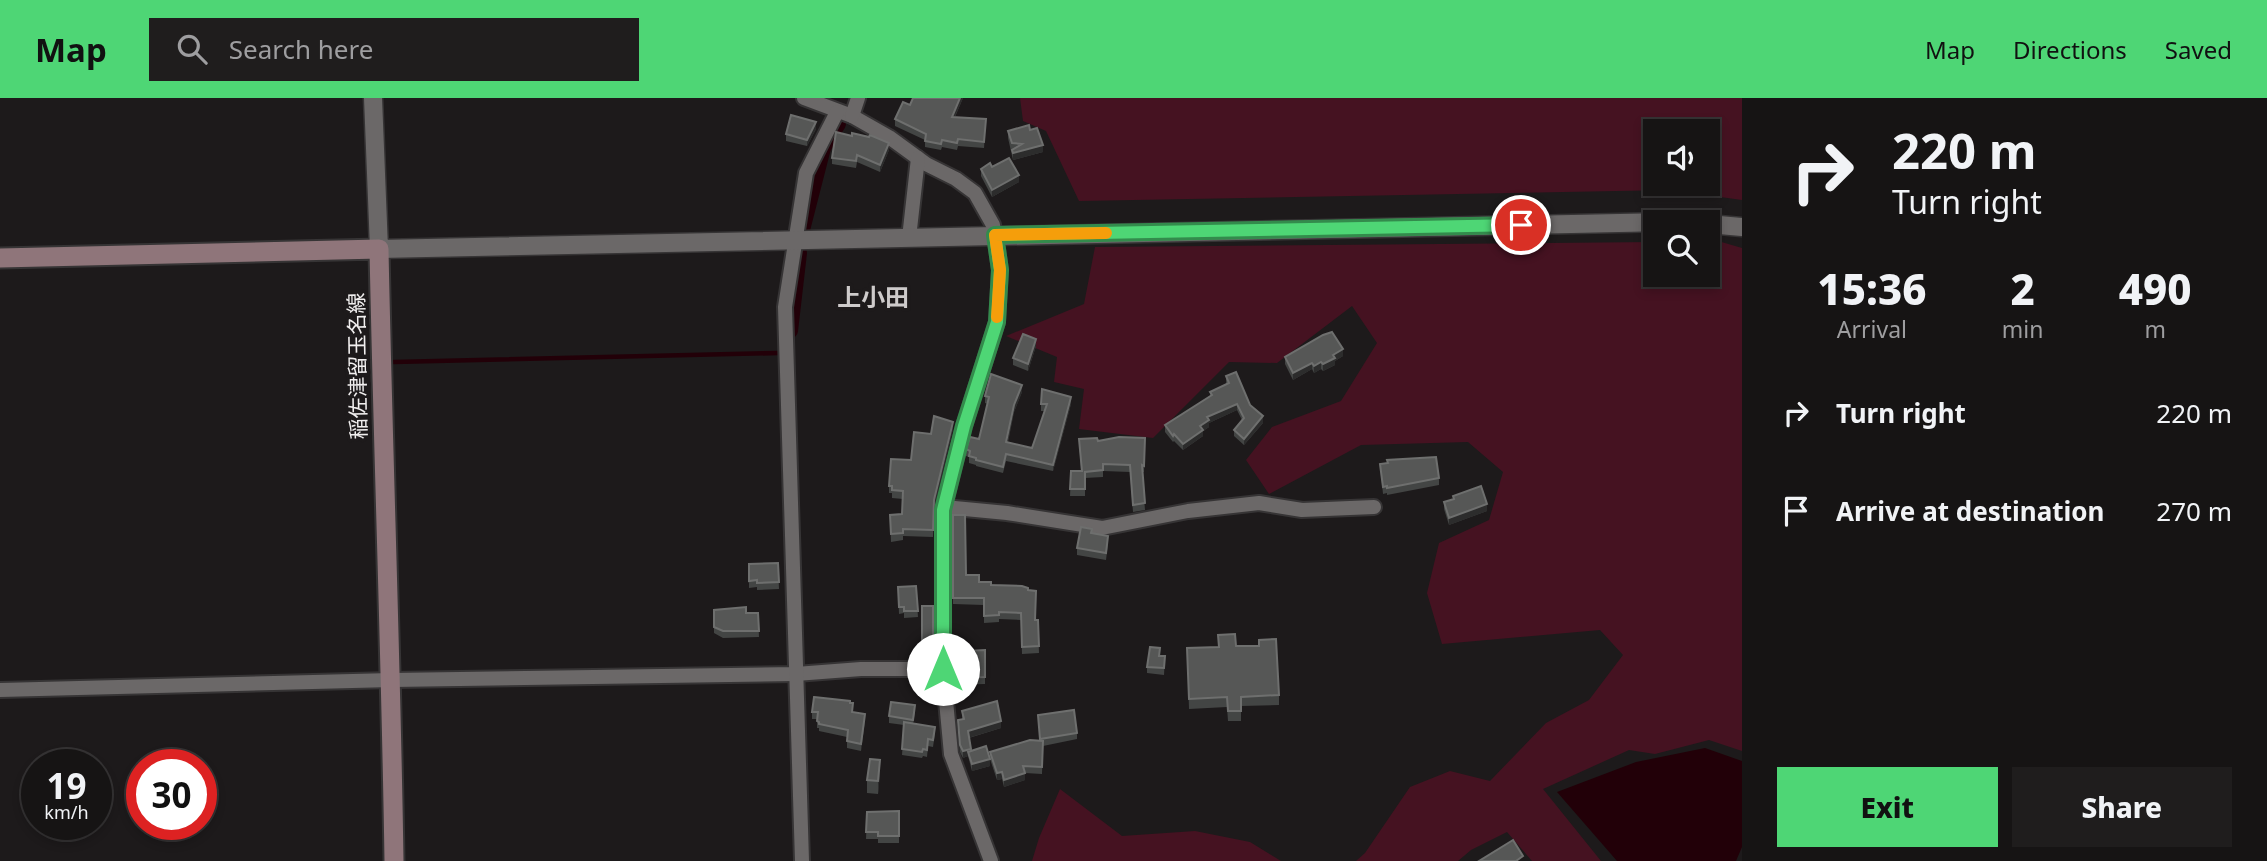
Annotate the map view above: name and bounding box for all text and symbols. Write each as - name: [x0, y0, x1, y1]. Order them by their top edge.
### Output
- search box: [149, 18, 639, 81]
- text: Map: [35, 27, 107, 72]
- icon: search: [173, 30, 211, 68]
- text: Search here: [229, 31, 373, 67]
- text: Map: [1925, 33, 1975, 66]
- text: Directions: [2013, 33, 2127, 66]
- text: Saved: [2165, 33, 2232, 66]
- text: 220 m: [1892, 117, 2037, 183]
- map controls: [1643, 119, 1720, 287]
- button: sound: [1643, 119, 1720, 196]
- icon: right: [1777, 126, 1868, 217]
- text: Turn right: [1892, 180, 2042, 223]
- pin: [1491, 195, 1551, 255]
- icon: arrive: [1502, 206, 1540, 244]
- button: search: [1643, 210, 1720, 287]
- text: 15:36: [1817, 260, 1926, 317]
- text: 2: [2010, 260, 2035, 317]
- text: 490: [2119, 260, 2192, 317]
- district label: 上小田: [837, 280, 909, 313]
- street label: 稲佐津留玉名線: [342, 292, 372, 440]
- text: Arrival: [1837, 313, 1907, 345]
- text: min: [2002, 313, 2043, 345]
- text: m: [2144, 313, 2166, 345]
- icon: right: [1777, 394, 1815, 432]
- text: Turn right: [1836, 395, 1966, 431]
- text: 220 m: [2156, 395, 2232, 431]
- icon: arrive: [1777, 492, 1815, 530]
- text: Arrive at destination: [1836, 493, 2105, 529]
- text: 270 m: [2156, 493, 2232, 529]
- position arrow: [906, 632, 980, 706]
- speed limit sign: 30: [126, 749, 217, 840]
- text: 19: [46, 762, 87, 809]
- button: Exit: [1777, 767, 1998, 847]
- button: Share: [2012, 767, 2232, 847]
- text: km/h: [44, 800, 89, 824]

